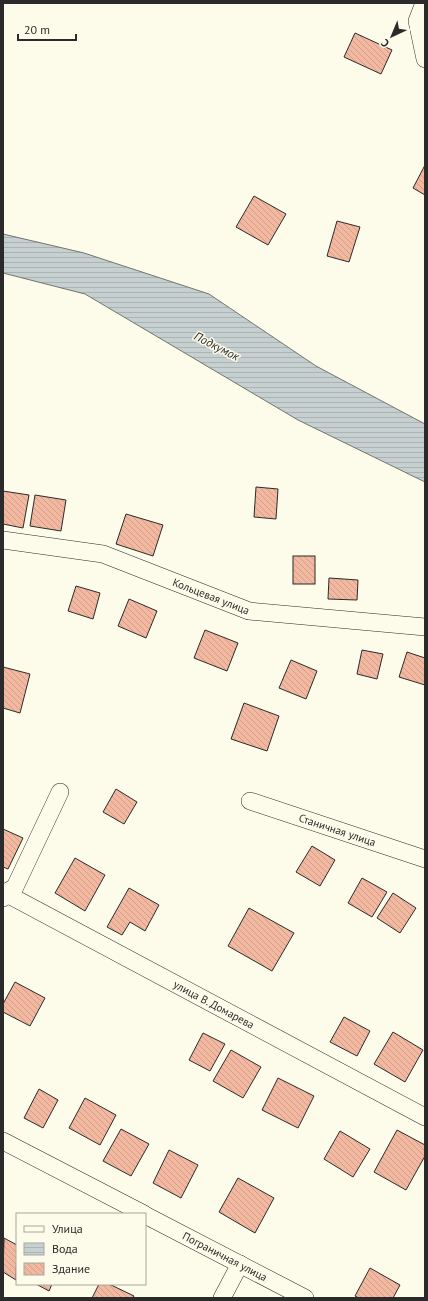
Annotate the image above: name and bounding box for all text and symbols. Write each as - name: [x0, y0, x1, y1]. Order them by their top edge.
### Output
- scale bar: [18, 16, 76, 42]
- north arrow: [372, 16, 412, 56]
- text: 20 m: [24, 22, 50, 37]
- text: С: [378, 36, 392, 50]
- water label: Подкумок: [192, 328, 243, 364]
- street label: Кольцевая улица: [171, 575, 251, 618]
- street label: Станичная улица: [297, 811, 378, 849]
- street label: улица В. Домарева: [171, 977, 257, 1032]
- legend: [16, 1213, 146, 1285]
- text: Улица: [52, 1221, 83, 1236]
- street label: Пограничная улица: [180, 1229, 270, 1284]
- text: Вода: [52, 1241, 78, 1256]
- text: Здание: [52, 1261, 90, 1276]

